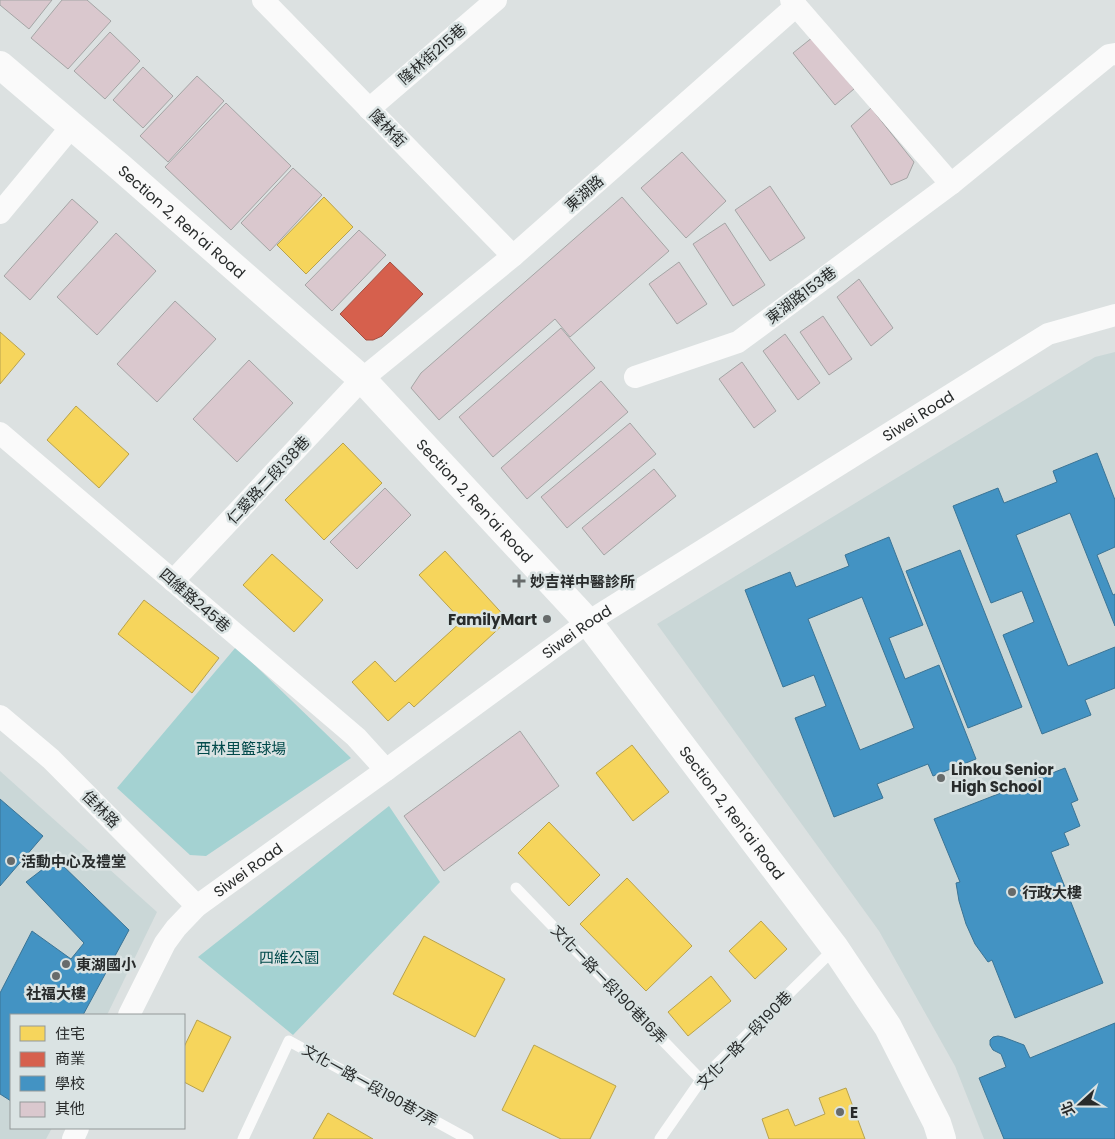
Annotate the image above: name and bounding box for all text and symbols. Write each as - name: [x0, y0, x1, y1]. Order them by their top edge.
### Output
- street label: 隆林街215巷: [394, 19, 470, 89]
- street label: 隆林街: [365, 105, 411, 151]
- street label: Section 2, Ren'ai Road: [114, 160, 250, 283]
- street label: 東湖路: [560, 170, 608, 216]
- street label: 東湖路153巷: [762, 262, 840, 328]
- street label: Siwei Road: [878, 385, 958, 446]
- street label: 仁愛路二段138巷: [222, 431, 314, 529]
- street label: Section 2, Ren'ai Road: [412, 434, 538, 567]
- street label: 四維路245巷: [155, 563, 235, 637]
- place label: 妙吉祥中醫診所: [530, 571, 635, 592]
- marker: 妙吉祥中醫診所: [512, 574, 526, 588]
- street label: Siwei Road: [537, 599, 615, 663]
- place label: FamilyMart: [448, 609, 537, 630]
- marker: FamilyMart: [541, 613, 553, 625]
- park label: 西林里籃球場: [196, 738, 286, 759]
- street label: Section 2, Ren'ai Road: [675, 741, 790, 884]
- place label: Linkou Senior High School: [951, 759, 1054, 797]
- marker: Linkou Senior High School: [935, 772, 947, 784]
- street label: 佳林路: [78, 786, 124, 832]
- street label: Siwei Road: [209, 837, 287, 902]
- place label: 活動中心及禮堂: [21, 851, 126, 872]
- marker: 活動中心及禮堂: [5, 855, 17, 867]
- place label: 行政大樓: [1022, 882, 1082, 903]
- marker: 行政大樓: [1006, 886, 1018, 898]
- street label: 文化一路一段190巷16弄: [547, 920, 671, 1048]
- park label: 四維公園: [259, 947, 319, 968]
- place label: 東湖國小: [76, 954, 137, 975]
- marker: 東湖國小: [60, 958, 72, 970]
- marker: 社福大樓: [50, 970, 62, 982]
- place label: 社福大樓: [26, 983, 86, 1004]
- street label: 文化一路一段190巷: [692, 986, 796, 1094]
- legend: [10, 1014, 185, 1129]
- text: 住宅: [55, 1023, 85, 1044]
- street label: 文化一路一段190巷7弄: [298, 1039, 442, 1131]
- text: 商業: [55, 1048, 85, 1069]
- text: 學校: [55, 1073, 85, 1094]
- north arrow: [1055, 1079, 1105, 1129]
- text: 其他: [55, 1098, 85, 1119]
- text: 北: [1056, 1099, 1080, 1119]
- place label: E: [850, 1102, 858, 1123]
- marker: E: [834, 1106, 846, 1118]

